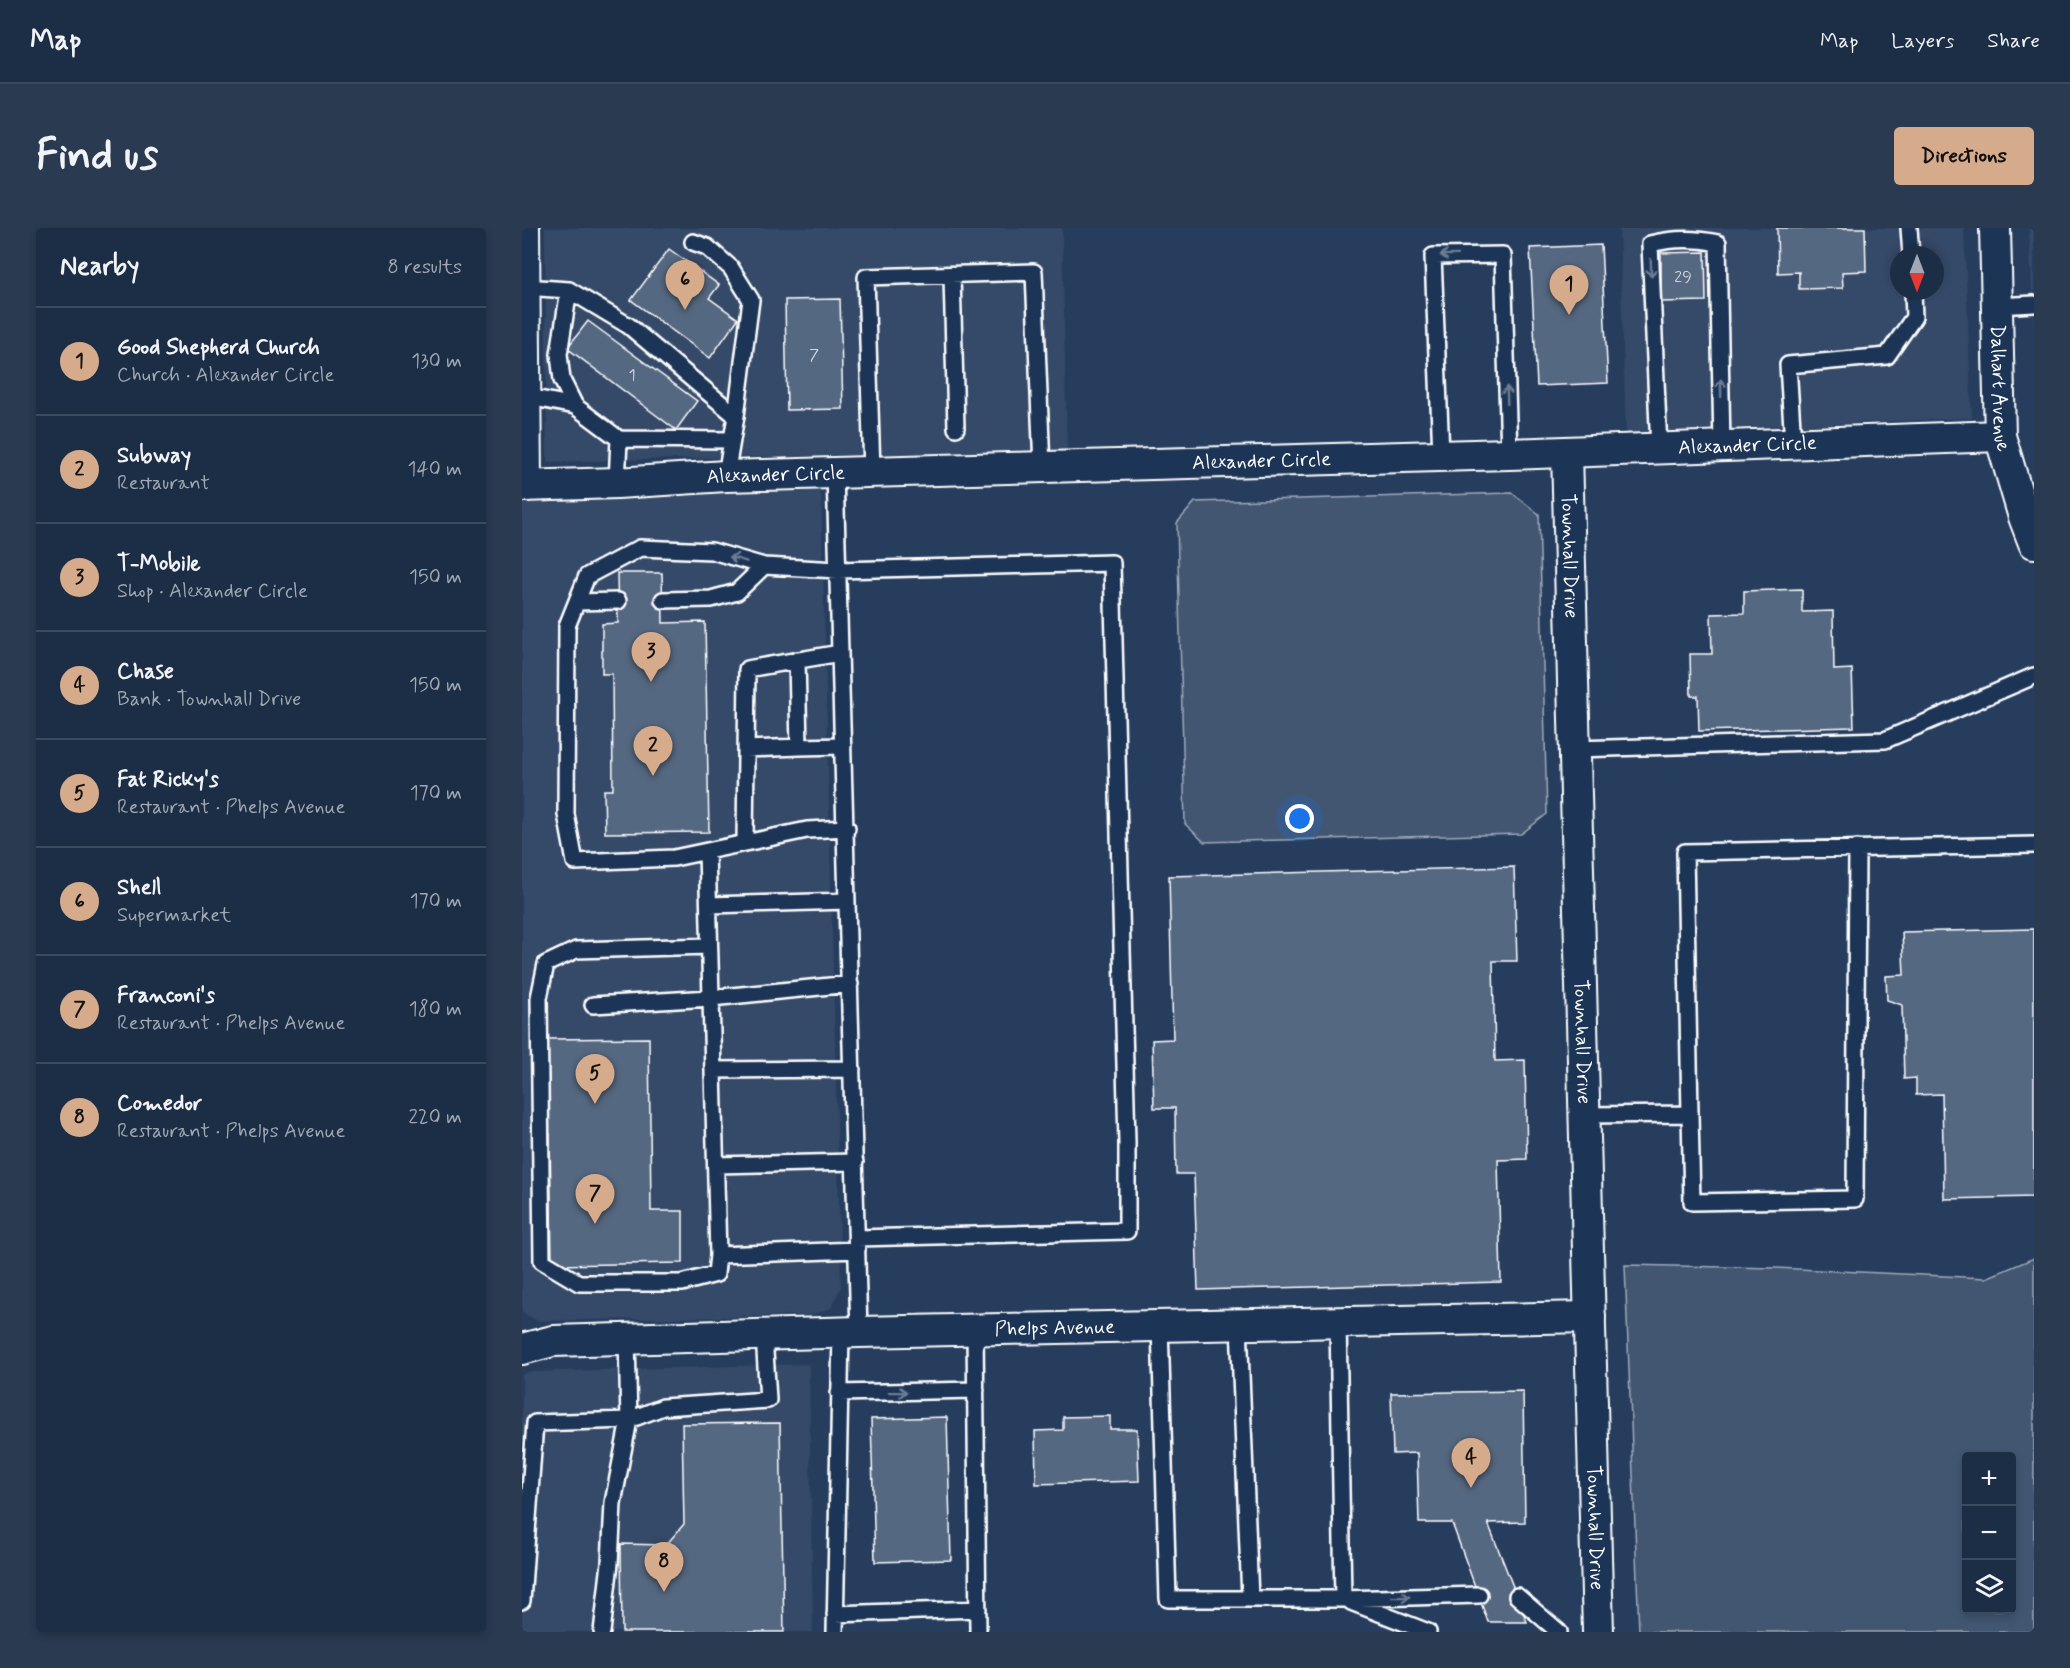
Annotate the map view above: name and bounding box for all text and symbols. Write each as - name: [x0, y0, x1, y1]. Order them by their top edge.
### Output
- text: Map: [30, 23, 81, 60]
- text: Map: [1820, 27, 1858, 55]
- text: Layers: [1891, 27, 1954, 55]
- text: Share: [1987, 27, 2040, 55]
- button: Directions: [1894, 127, 2034, 185]
- text: Find us: [36, 129, 158, 184]
- north arrow: [1890, 246, 1944, 300]
- text: Nearby: [60, 250, 139, 284]
- one-way arrow: [1440, 250, 1460, 261]
- text: 8 results: [388, 254, 462, 281]
- one-way arrow: [1645, 257, 1657, 277]
- pin: 6: [666, 260, 704, 310]
- pin: 1: [1550, 266, 1588, 315]
- house number: 29: [1674, 267, 1692, 288]
- street label: Dalhart Avenue: [1984, 324, 2017, 455]
- text: Good Shepherd Church: [117, 334, 320, 362]
- house number: 7: [809, 345, 819, 366]
- text: 1: [75, 348, 84, 375]
- text: 130 m: [411, 348, 462, 375]
- text: Church · Alexander Circle: [117, 362, 334, 389]
- house number: 1: [628, 365, 636, 386]
- one-way arrow: [1715, 378, 1726, 398]
- one-way arrow: [1502, 386, 1513, 406]
- street label: Alexander Circle: [1677, 429, 1817, 461]
- text: Subway: [117, 442, 191, 470]
- street label: Alexander Circle: [1192, 446, 1331, 476]
- text: 2: [75, 456, 84, 483]
- text: 140 m: [408, 456, 462, 483]
- street label: Alexander Circle: [706, 459, 846, 491]
- text: Restaurant: [117, 470, 210, 497]
- street label: Townhall Drive: [1555, 493, 1585, 619]
- text: T-Mobile: [117, 550, 201, 578]
- one-way arrow: [729, 553, 748, 564]
- text: 3: [75, 564, 84, 591]
- text: 150 m: [409, 564, 462, 591]
- text: Shop · Alexander Circle: [117, 578, 308, 605]
- pin: 3: [632, 632, 670, 682]
- text: Chase: [117, 658, 174, 686]
- text: 4: [74, 672, 85, 699]
- text: 150 m: [409, 672, 462, 699]
- text: Bank · Townhall Drive: [117, 686, 301, 713]
- pin: 2: [634, 726, 672, 776]
- text: Fat Ricky's: [117, 766, 219, 794]
- text: 5: [74, 780, 86, 807]
- text: 170 m: [410, 780, 462, 807]
- text: Restaurant · Phelps Avenue: [117, 794, 345, 821]
- your location: [1285, 804, 1314, 833]
- text: Shell: [117, 874, 161, 902]
- text: 6: [74, 888, 85, 915]
- text: 170 m: [410, 888, 462, 915]
- text: Supermarket: [117, 902, 231, 929]
- street label: Townhall Drive: [1567, 979, 1598, 1105]
- text: Franconi's: [117, 982, 215, 1010]
- text: 7: [73, 996, 86, 1023]
- text: 180 m: [409, 996, 462, 1023]
- text: Restaurant · Phelps Avenue: [117, 1010, 345, 1037]
- pin: 5: [576, 1054, 614, 1104]
- text: Comedor: [117, 1090, 202, 1118]
- text: 8: [74, 1104, 85, 1131]
- text: 220 m: [408, 1104, 462, 1131]
- text: Restaurant · Phelps Avenue: [117, 1118, 345, 1145]
- pin: 7: [576, 1174, 614, 1224]
- street label: Phelps Avenue: [994, 1313, 1115, 1343]
- one-way arrow: [887, 1386, 907, 1398]
- pin: 4: [1452, 1438, 1490, 1488]
- map controls: [1962, 1452, 2016, 1614]
- button: +: [1962, 1452, 2016, 1506]
- street label: Townhall Drive: [1580, 1465, 1610, 1590]
- button: −: [1962, 1506, 2016, 1560]
- pin: 8: [644, 1542, 684, 1592]
- button: layers: [1962, 1560, 2016, 1614]
- one-way arrow: [1391, 1591, 1411, 1603]

